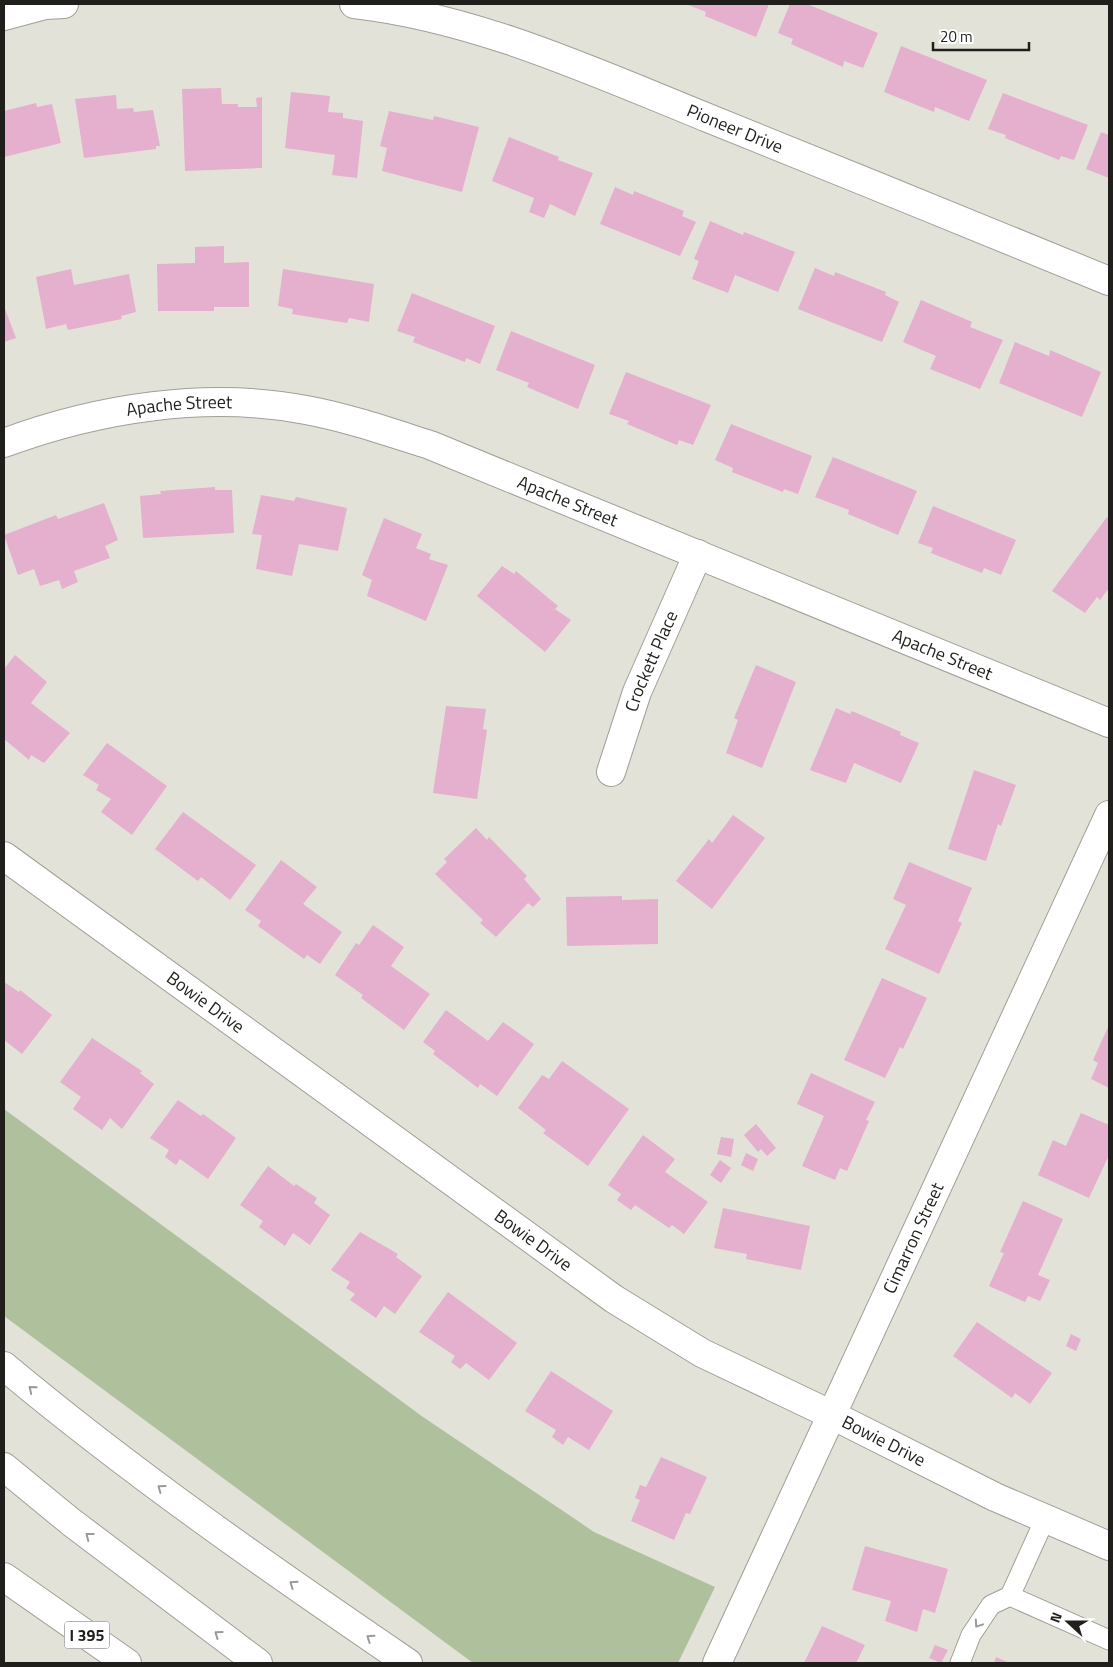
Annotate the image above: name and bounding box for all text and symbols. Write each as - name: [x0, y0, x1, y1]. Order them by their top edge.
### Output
- scale bar: [933, 20, 1029, 52]
- text: 20 m: [940, 25, 973, 48]
- street label: Pioneer Drive: [683, 97, 787, 160]
- street label: Apache Street: [124, 388, 233, 423]
- street label: Apache Street: [513, 468, 623, 534]
- street label: Crockett Place: [617, 606, 684, 715]
- street label: Apache Street: [888, 622, 997, 687]
- street label: Bowie Drive: [161, 964, 250, 1039]
- street label: Cimarron Street: [876, 1177, 951, 1298]
- street label: Bowie Drive: [489, 1202, 578, 1277]
- one-way arrow: [29, 1387, 38, 1395]
- street label: Bowie Drive: [837, 1408, 930, 1473]
- one-way arrow: [157, 1485, 167, 1494]
- one-way arrow: [86, 1533, 95, 1541]
- one-way arrow: [289, 1581, 299, 1590]
- north arrow: [1043, 1597, 1093, 1647]
- text: N: [1044, 1609, 1067, 1625]
- one-way arrow: [975, 1619, 985, 1628]
- road number: I 395: [64, 1622, 110, 1648]
- one-way arrow: [215, 1632, 224, 1640]
- one-way arrow: [366, 1635, 376, 1644]

